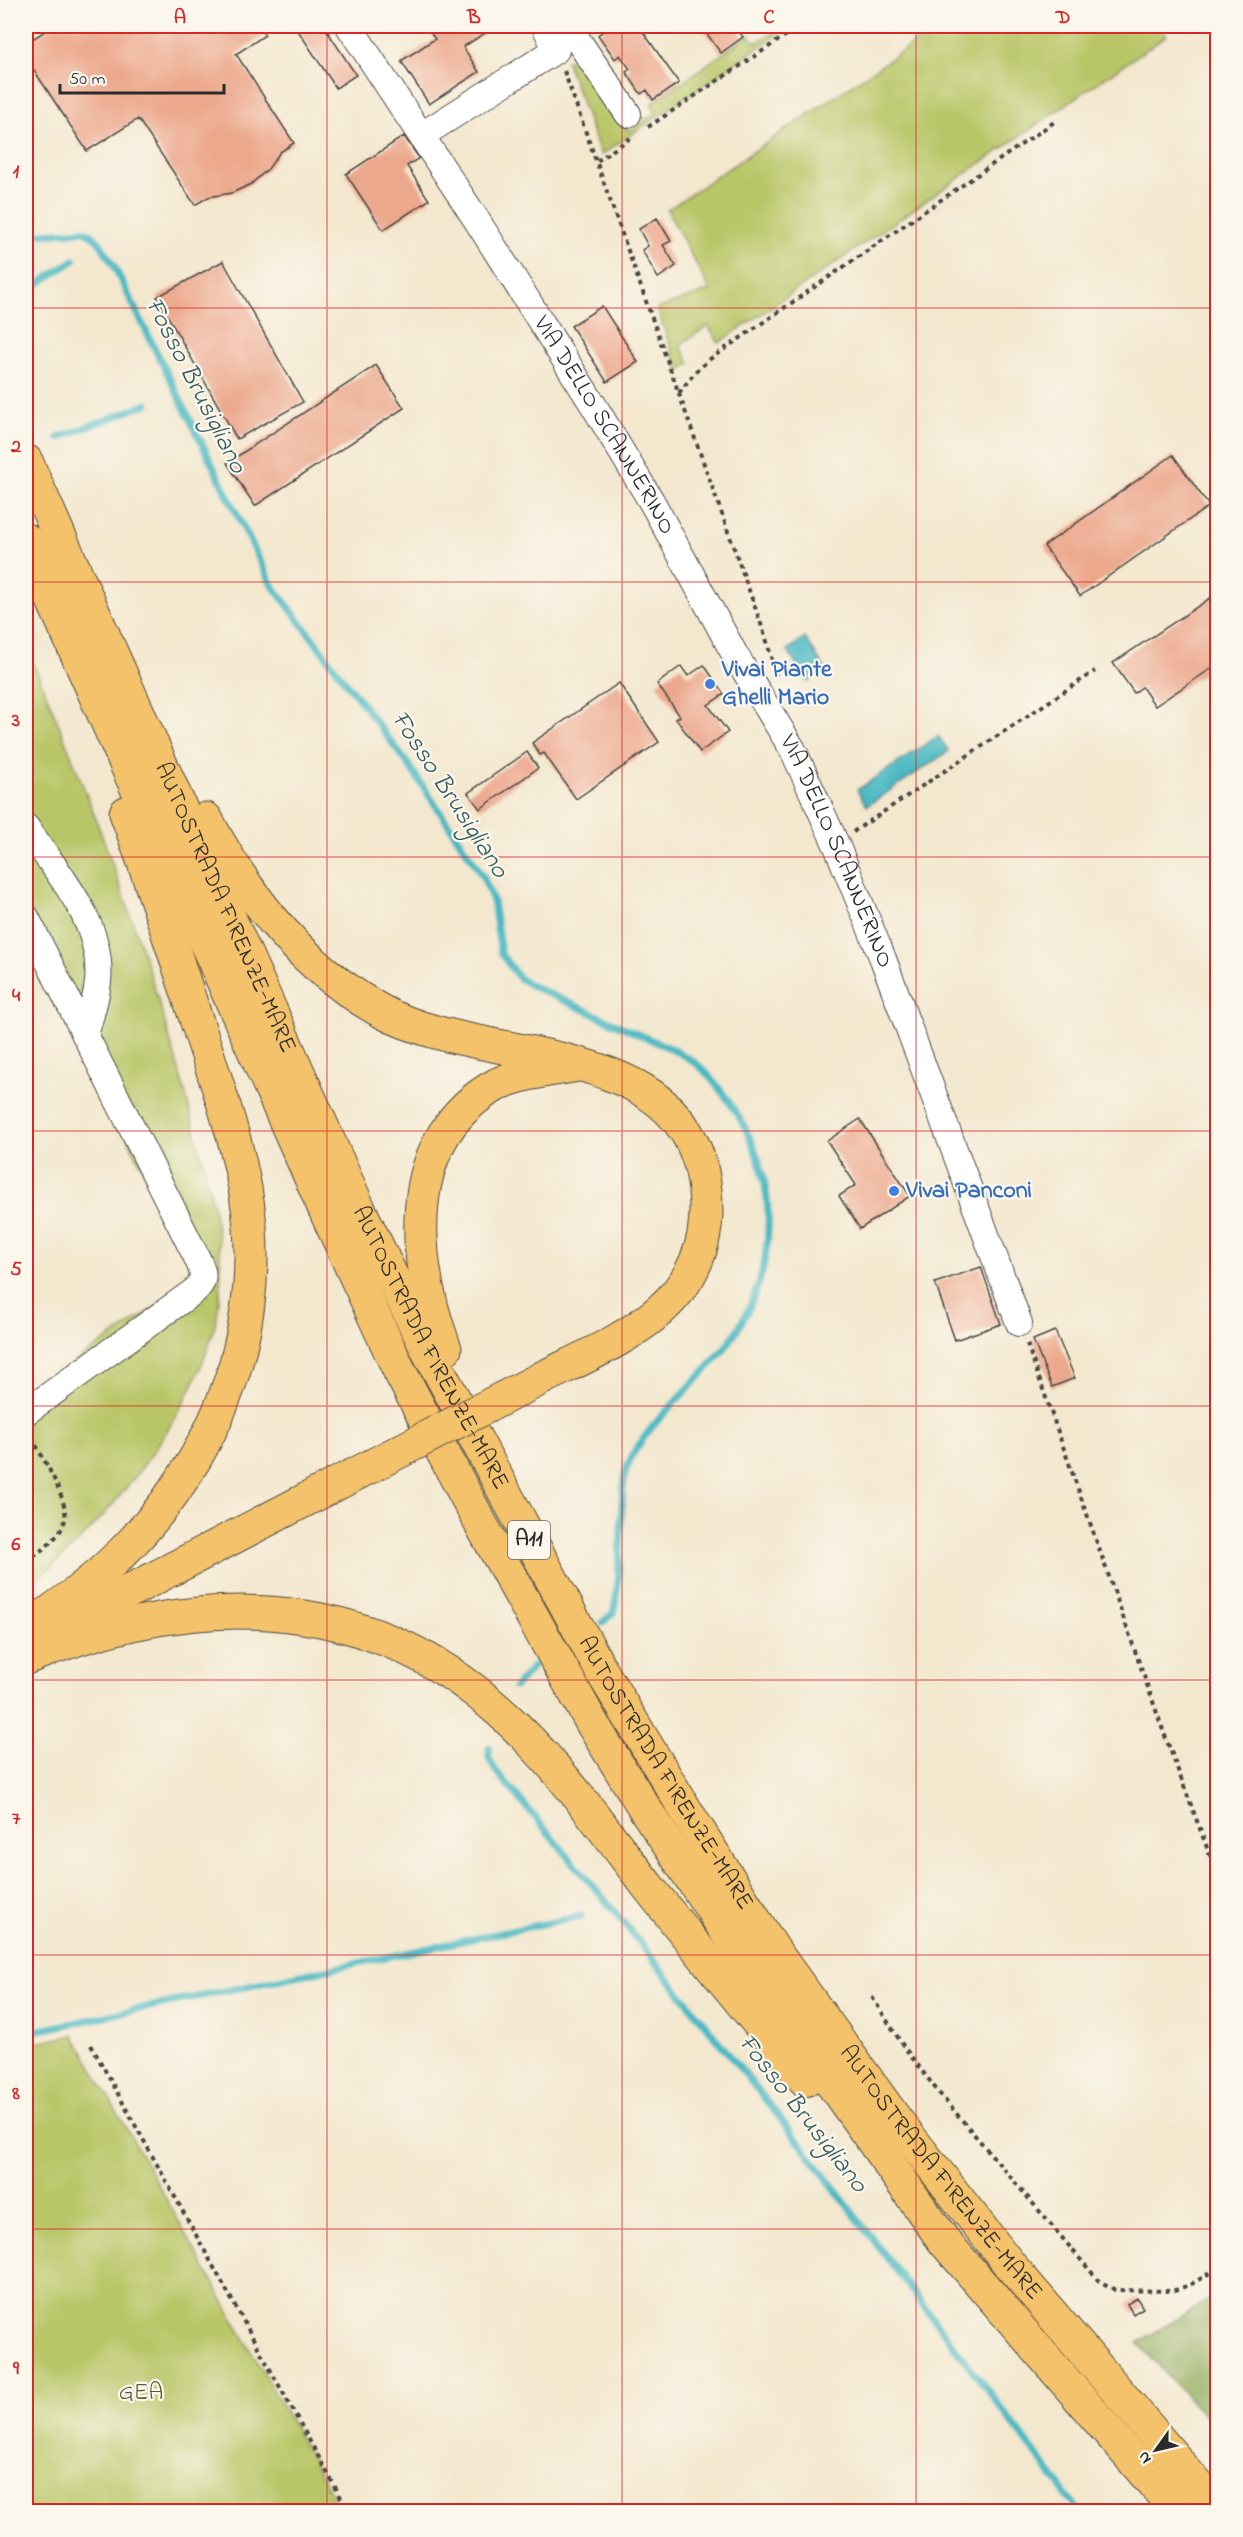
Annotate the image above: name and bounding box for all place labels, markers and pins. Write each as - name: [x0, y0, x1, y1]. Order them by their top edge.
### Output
- place label: Vivai Piante Ghelli Mario: [721, 653, 833, 716]
- marker: Vivai Piante Ghelli Mario: [703, 677, 717, 691]
- place label: Vivai Panconi: [905, 1174, 1032, 1209]
- marker: Vivai Panconi: [887, 1184, 901, 1198]

